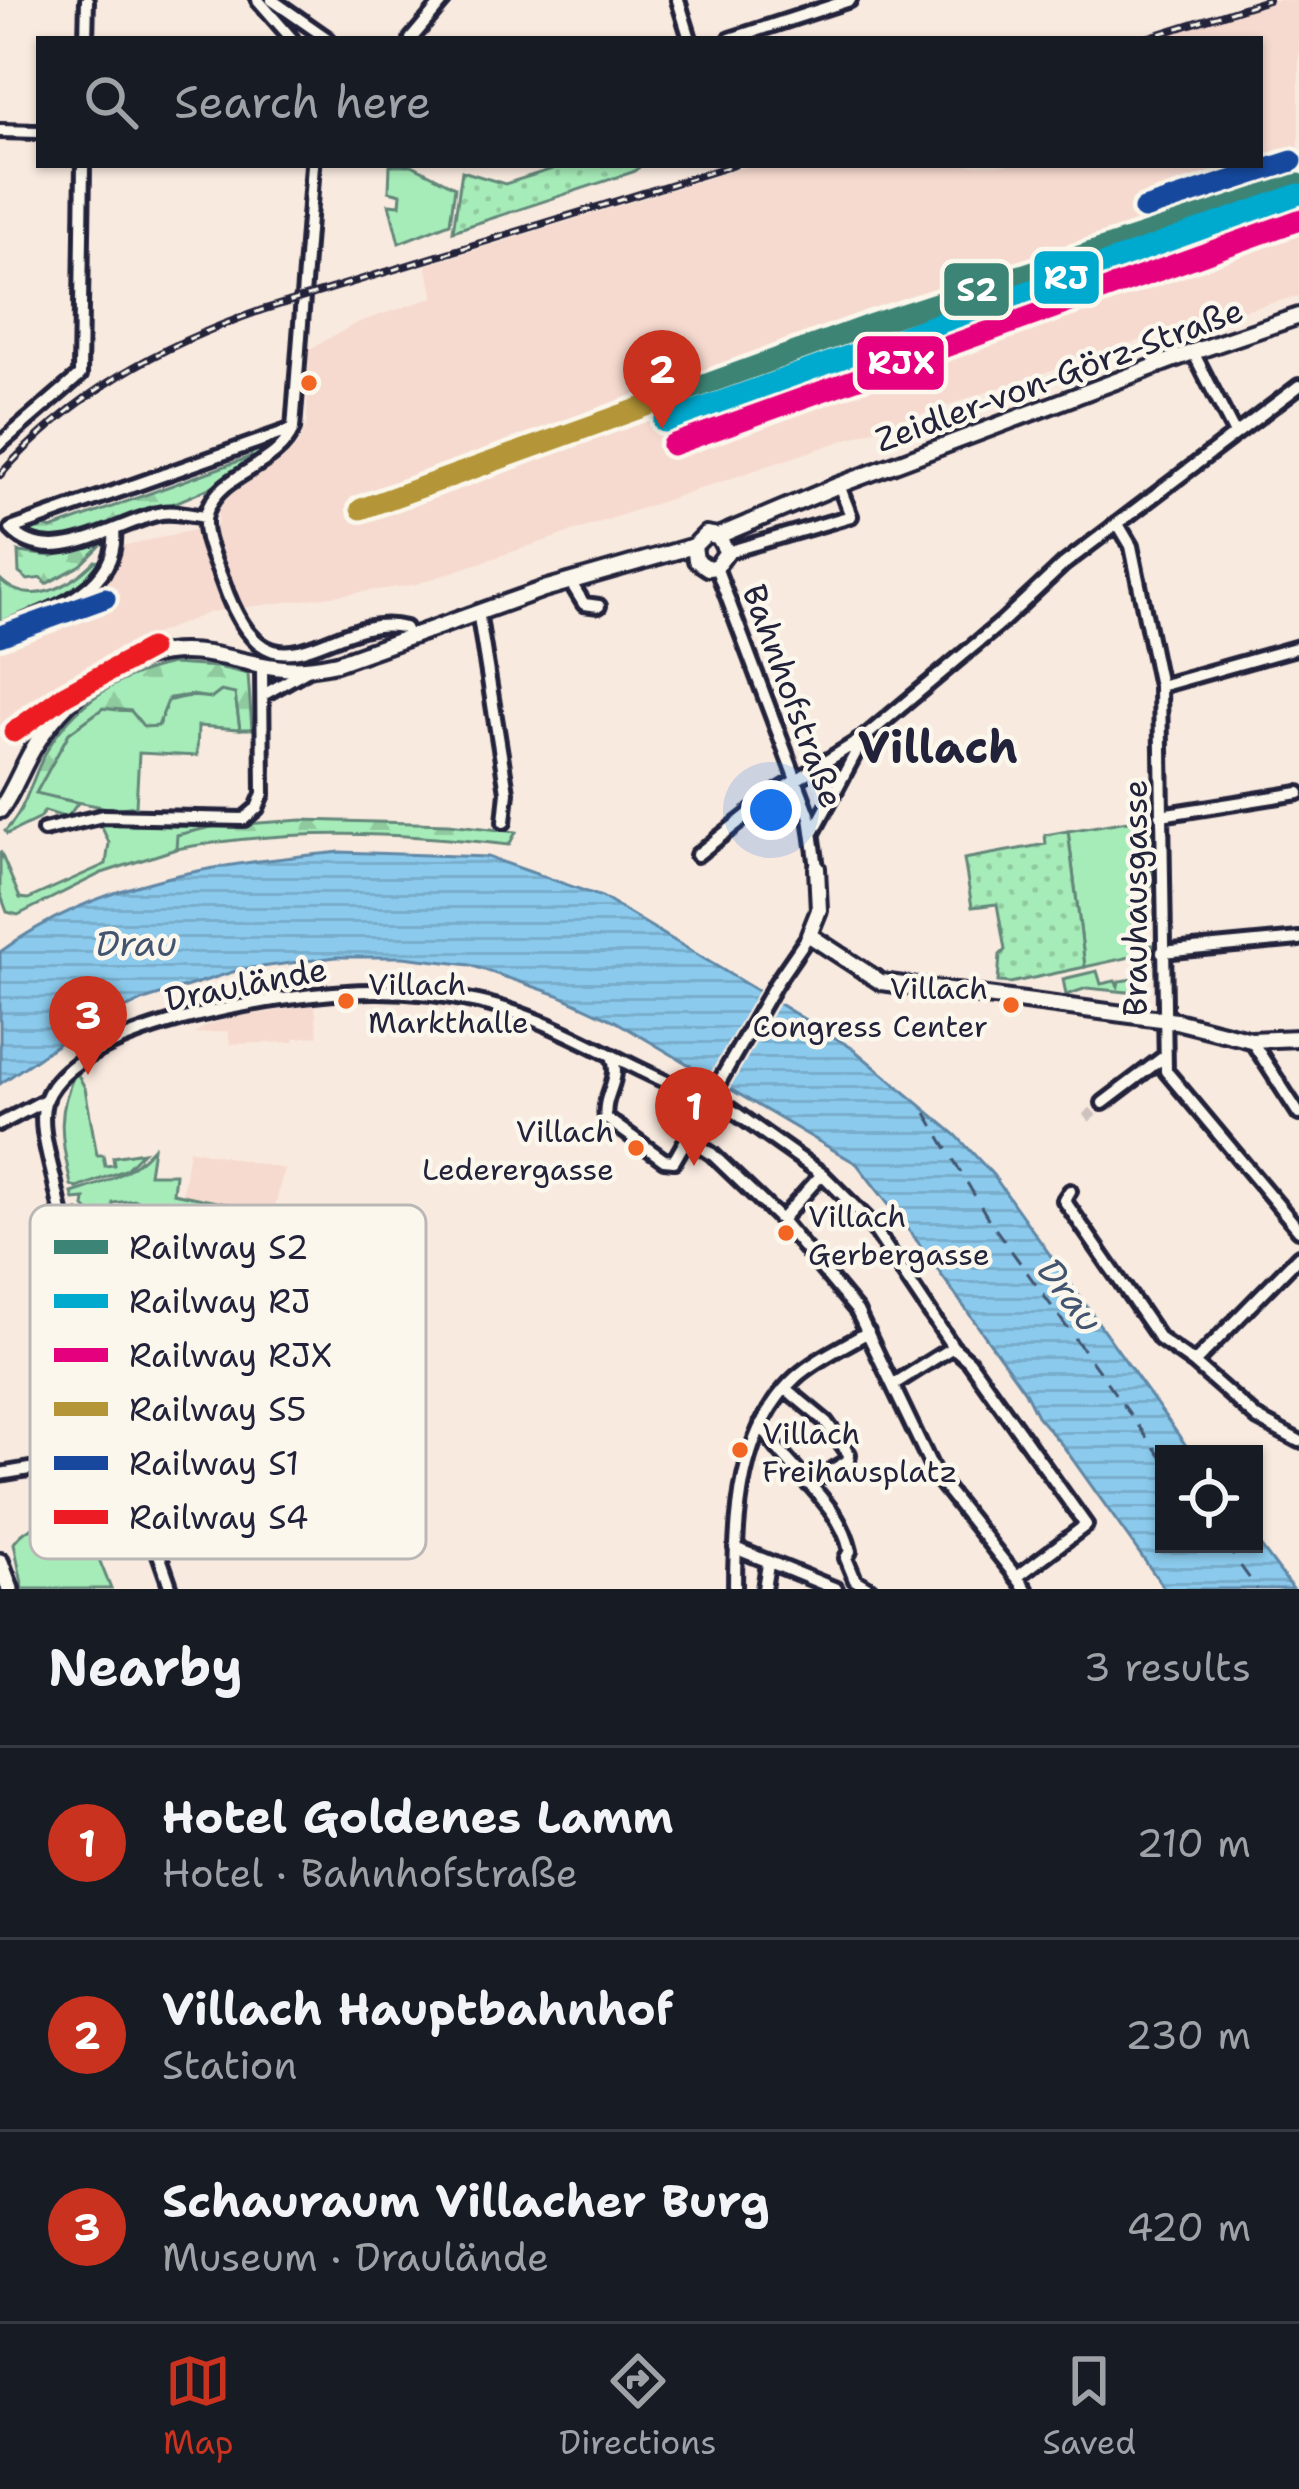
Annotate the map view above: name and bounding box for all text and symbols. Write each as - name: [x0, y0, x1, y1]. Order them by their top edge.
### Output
- search box: [36, 36, 1263, 168]
- icon: search: [78, 69, 144, 135]
- text: Search here: [174, 72, 431, 132]
- line badge: RJ: [1032, 249, 1101, 306]
- text: RJ: [1043, 255, 1089, 300]
- line badge: S2: [942, 261, 1011, 318]
- text: S2: [956, 267, 998, 312]
- street label: Zeidler-von-Görz-Straße: [869, 287, 1249, 463]
- pin: 2: [623, 330, 701, 429]
- line badge: RJX: [855, 334, 946, 392]
- text: RJX: [867, 340, 935, 385]
- unlabelled marker: [298, 372, 320, 394]
- street label: Bahnhofstraße: [732, 578, 854, 814]
- district label: Villach: [858, 717, 1018, 777]
- street label: Brauhausgasse: [1113, 779, 1158, 1017]
- your location: [741, 780, 801, 840]
- water label: Drau: [95, 919, 177, 968]
- street label: Draulände: [161, 946, 331, 1022]
- place label: Villach Markthalle: [368, 964, 529, 1043]
- place label: Villach Congress Center: [752, 968, 988, 1047]
- pin: 3: [49, 976, 127, 1075]
- marker: Villach Markthalle: [335, 990, 357, 1012]
- marker: Villach Congress Center: [1000, 994, 1022, 1016]
- pin: 1: [655, 1067, 733, 1166]
- place label: Villach Lederergasse: [422, 1111, 614, 1190]
- marker: Villach Lederergasse: [625, 1137, 647, 1159]
- place label: Villach Gerbergasse: [808, 1196, 990, 1275]
- legend: [30, 1205, 426, 1559]
- marker: Villach Gerbergasse: [775, 1222, 797, 1244]
- text: Railway S2: [129, 1225, 309, 1270]
- water label: Drau: [1026, 1248, 1114, 1342]
- text: Railway RJ: [129, 1279, 310, 1324]
- text: Railway RJX: [129, 1333, 332, 1378]
- text: Railway S5: [129, 1387, 307, 1432]
- place label: Villach Freihausplatz: [762, 1413, 958, 1492]
- marker: Villach Freihausplatz: [729, 1439, 751, 1461]
- text: Railway S1: [129, 1441, 299, 1486]
- map controls: [1155, 1445, 1263, 1553]
- button: locate: [1155, 1445, 1263, 1553]
- text: Railway S4: [129, 1495, 309, 1540]
- text: Nearby: [48, 1633, 243, 1701]
- text: 3 results: [1084, 1641, 1251, 1693]
- text: Hotel Goldenes Lamm: [162, 1787, 674, 1847]
- text: 1: [78, 1817, 96, 1869]
- text: 210 m: [1136, 1817, 1251, 1869]
- text: Hotel · Bahnhofstraße: [162, 1847, 578, 1899]
- text: Villach Hauptbahnhof: [162, 1979, 674, 2039]
- text: 2: [73, 2009, 101, 2061]
- text: 230 m: [1125, 2009, 1251, 2061]
- text: Station: [162, 2039, 297, 2091]
- text: Schauraum Villacher Burg: [162, 2171, 770, 2231]
- text: 3: [73, 2201, 101, 2253]
- text: 420 m: [1126, 2201, 1251, 2253]
- text: Museum · Draulände: [162, 2231, 549, 2283]
- tab: Map: [163, 2348, 234, 2465]
- tab: Directions: [559, 2348, 717, 2465]
- tab: Saved: [1042, 2348, 1136, 2465]

